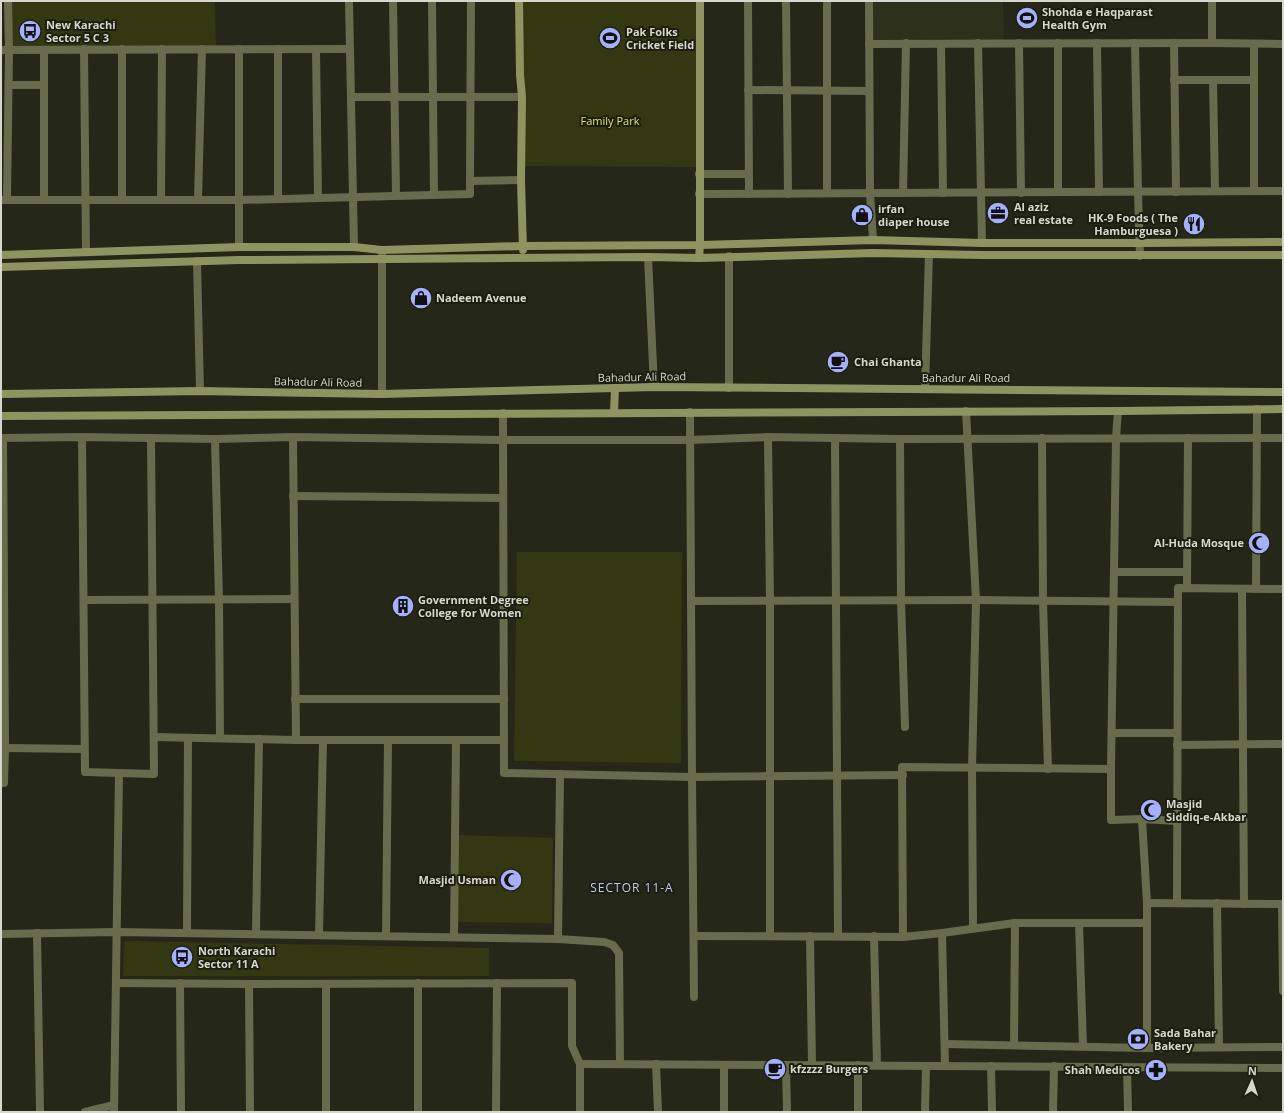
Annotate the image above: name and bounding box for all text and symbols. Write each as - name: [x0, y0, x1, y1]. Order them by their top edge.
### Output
- place label: Shohda e Haqparast Health Gym: [1042, 4, 1153, 32]
- sports icon: Shohda e Haqparast Health Gym: [1014, 5, 1040, 31]
- place label: New Karachi Sector 5 C 3: [46, 17, 116, 45]
- bus stop icon: New Karachi Sector 5 C 3: [17, 18, 43, 44]
- place label: Pak Folks Cricket Field: [626, 24, 694, 52]
- sports icon: Pak Folks Cricket Field: [597, 25, 623, 51]
- park label: Family Park: [581, 113, 640, 128]
- place label: Al aziz real estate: [1014, 199, 1074, 227]
- office icon: Al aziz real estate: [985, 200, 1011, 226]
- place label: irfan diaper house: [878, 201, 950, 229]
- shop icon: irfan diaper house: [849, 202, 875, 228]
- place label: HK-9 Foods ( The Hamburguesa ): [1088, 210, 1178, 238]
- restaurant icon: HK-9 Foods ( The Hamburguesa ): [1181, 211, 1207, 237]
- shop icon: Nadeem Avenue: [408, 285, 434, 311]
- place label: Nadeem Avenue: [436, 290, 527, 305]
- cafe icon: Chai Ghanta: [825, 349, 851, 375]
- place label: Chai Ghanta: [854, 354, 922, 369]
- street label: Bahadur Ali Road: [598, 368, 686, 385]
- street label: Bahadur Ali Road: [922, 370, 1010, 385]
- street label: Bahadur Ali Road: [274, 373, 362, 390]
- mosque icon: Al-Huda Mosque: [1246, 530, 1272, 556]
- place label: Al-Huda Mosque: [1154, 535, 1244, 550]
- place label: Government Degree College for Women: [418, 592, 529, 620]
- building icon: Government Degree College for Women: [390, 593, 416, 619]
- place label: Masjid Siddiq-e-Akbar: [1166, 796, 1246, 824]
- mosque icon: Masjid Siddiq-e-Akbar: [1138, 797, 1164, 823]
- mosque icon: Masjid Usman: [498, 867, 524, 893]
- place label: Masjid Usman: [419, 872, 496, 887]
- district label: SECTOR 11-A: [590, 879, 674, 896]
- place label: North Karachi Sector 11 A: [198, 943, 275, 971]
- bus stop icon: North Karachi Sector 11 A: [169, 944, 195, 970]
- place label: Sada Bahar Bakery: [1154, 1025, 1216, 1053]
- bank icon: Sada Bahar Bakery: [1125, 1026, 1151, 1052]
- cafe icon: kfzzzz Burgers: [762, 1056, 788, 1082]
- pharmacy icon: Shah Medicos: [1143, 1057, 1169, 1083]
- place label: kfzzzz Burgers: [790, 1061, 869, 1076]
- north arrow: [1232, 1061, 1272, 1101]
- place label: Shah Medicos: [1065, 1062, 1141, 1077]
- text: N: [1248, 1063, 1257, 1078]

